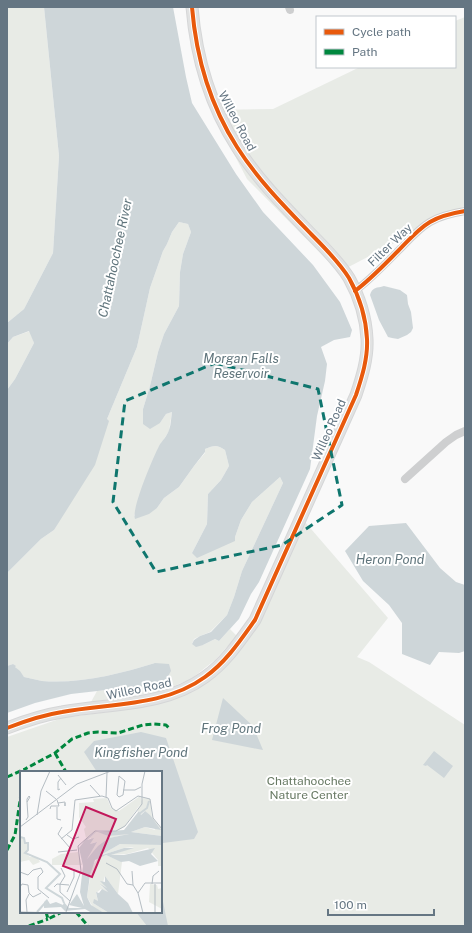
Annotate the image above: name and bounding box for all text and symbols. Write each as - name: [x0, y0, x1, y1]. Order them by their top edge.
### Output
- legend: [316, 16, 456, 68]
- text: Cycle path: [352, 25, 411, 39]
- text: Path: [352, 45, 378, 59]
- street label: Willeo Road: [215, 89, 259, 153]
- water label: Chattahoochee River: [95, 197, 135, 319]
- street label: Filter Way: [365, 220, 415, 269]
- water label: Morgan Falls Reservoir: [203, 351, 279, 381]
- street label: Willeo Road: [309, 397, 349, 463]
- water label: Heron Pond: [356, 552, 425, 567]
- street label: Willeo Road: [105, 675, 173, 703]
- water label: Frog Pond: [201, 721, 261, 736]
- water label: Kingfisher Pond: [94, 745, 188, 760]
- inset map: [20, 771, 162, 913]
- park label: Chattahoochee Nature Center: [267, 774, 351, 802]
- scale bar: [328, 891, 434, 917]
- text: 100 m: [334, 898, 367, 912]

